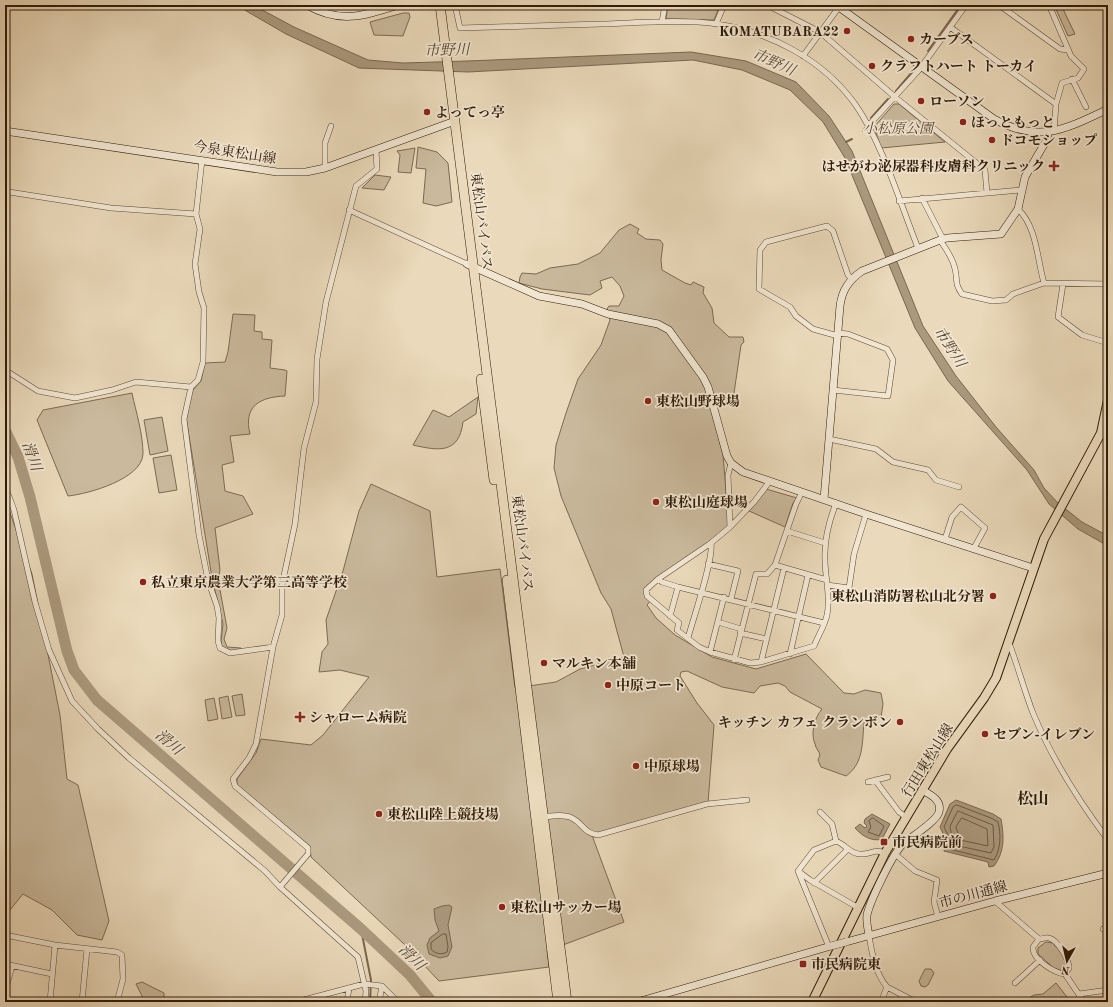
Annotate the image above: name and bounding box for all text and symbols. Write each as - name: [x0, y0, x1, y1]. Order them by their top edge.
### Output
- place label: KOMATUBARA22: [719, 25, 839, 39]
- marker: KOMATUBARA22: [842, 26, 852, 36]
- place label: カーブス: [919, 32, 974, 47]
- marker: カーブス: [906, 34, 916, 44]
- water label: 市野川: [424, 41, 472, 60]
- water label: 市野川: [750, 46, 800, 80]
- place label: クラフトハート トーカイ: [880, 59, 1037, 74]
- marker: クラフトハート トーカイ: [867, 61, 877, 71]
- place label: ローソン: [929, 95, 984, 109]
- marker: ローソン: [916, 96, 926, 106]
- place label: よってっ亭: [435, 105, 505, 120]
- marker: よってっ亭: [422, 107, 432, 117]
- place label: ほっともっと: [971, 115, 1055, 130]
- marker: ほっともっと: [958, 117, 968, 127]
- park label: 小松原公園: [863, 121, 935, 136]
- place label: ドコモショップ: [1000, 133, 1097, 148]
- marker: ドコモショップ: [987, 135, 997, 145]
- street label: 今泉東松山線: [192, 139, 278, 166]
- place label: はせがわ泌尿器科皮膚科クリニック: [822, 158, 1045, 174]
- marker: はせがわ泌尿器科皮膚科クリニック: [1048, 160, 1060, 172]
- street label: 東松山バイパス: [468, 172, 495, 270]
- water label: 市野川: [930, 324, 970, 372]
- place label: 東松山野球場: [656, 394, 740, 409]
- marker: 東松山野球場: [643, 396, 653, 406]
- water label: 滑川: [18, 439, 45, 475]
- street label: 東松山バイパス: [509, 494, 536, 592]
- place label: 東松山庭球場: [664, 495, 748, 510]
- marker: 東松山庭球場: [651, 497, 661, 507]
- place label: 私立東京農業大学第三高等学校: [151, 575, 347, 590]
- marker: 私立東京農業大学第三高等学校: [138, 577, 148, 587]
- place label: 東松山消防署松山北分署: [831, 589, 985, 604]
- marker: 東松山消防署松山北分署: [988, 591, 998, 601]
- place label: マルキン本舗: [552, 655, 637, 671]
- marker: マルキン本舗: [539, 658, 549, 668]
- place label: 中原コート: [616, 678, 686, 693]
- marker: 中原コート: [603, 680, 613, 690]
- place label: シャローム病院: [309, 710, 407, 725]
- marker: シャローム病院: [294, 711, 306, 723]
- place label: キッチン カフェ クランボン: [718, 715, 892, 730]
- marker: キッチン カフェ クランボン: [895, 717, 905, 727]
- street label: 行田東松山線: [899, 721, 956, 800]
- water label: 滑川: [152, 726, 187, 760]
- place label: セブン-イレブン: [993, 727, 1095, 742]
- marker: セブン-イレブン: [980, 729, 990, 739]
- place label: 中原球場: [644, 759, 700, 774]
- marker: 中原球場: [631, 761, 641, 771]
- district label: 松山: [1017, 790, 1049, 808]
- place label: 東松山陸上競技場: [387, 807, 499, 822]
- marker: 東松山陸上競技場: [374, 809, 384, 819]
- place label: 市民病院前: [892, 834, 962, 850]
- marker: 市民病院前: [879, 837, 889, 847]
- street label: 市の川通線: [937, 878, 1009, 911]
- place label: 東松山サッカー場: [510, 900, 622, 915]
- marker: 東松山サッカー場: [497, 902, 507, 912]
- water label: 滑川: [395, 941, 430, 975]
- north arrow: [1047, 941, 1087, 981]
- place label: 市民病院東: [811, 957, 881, 972]
- marker: 市民病院東: [798, 959, 808, 969]
- text: N: [1060, 963, 1071, 975]

